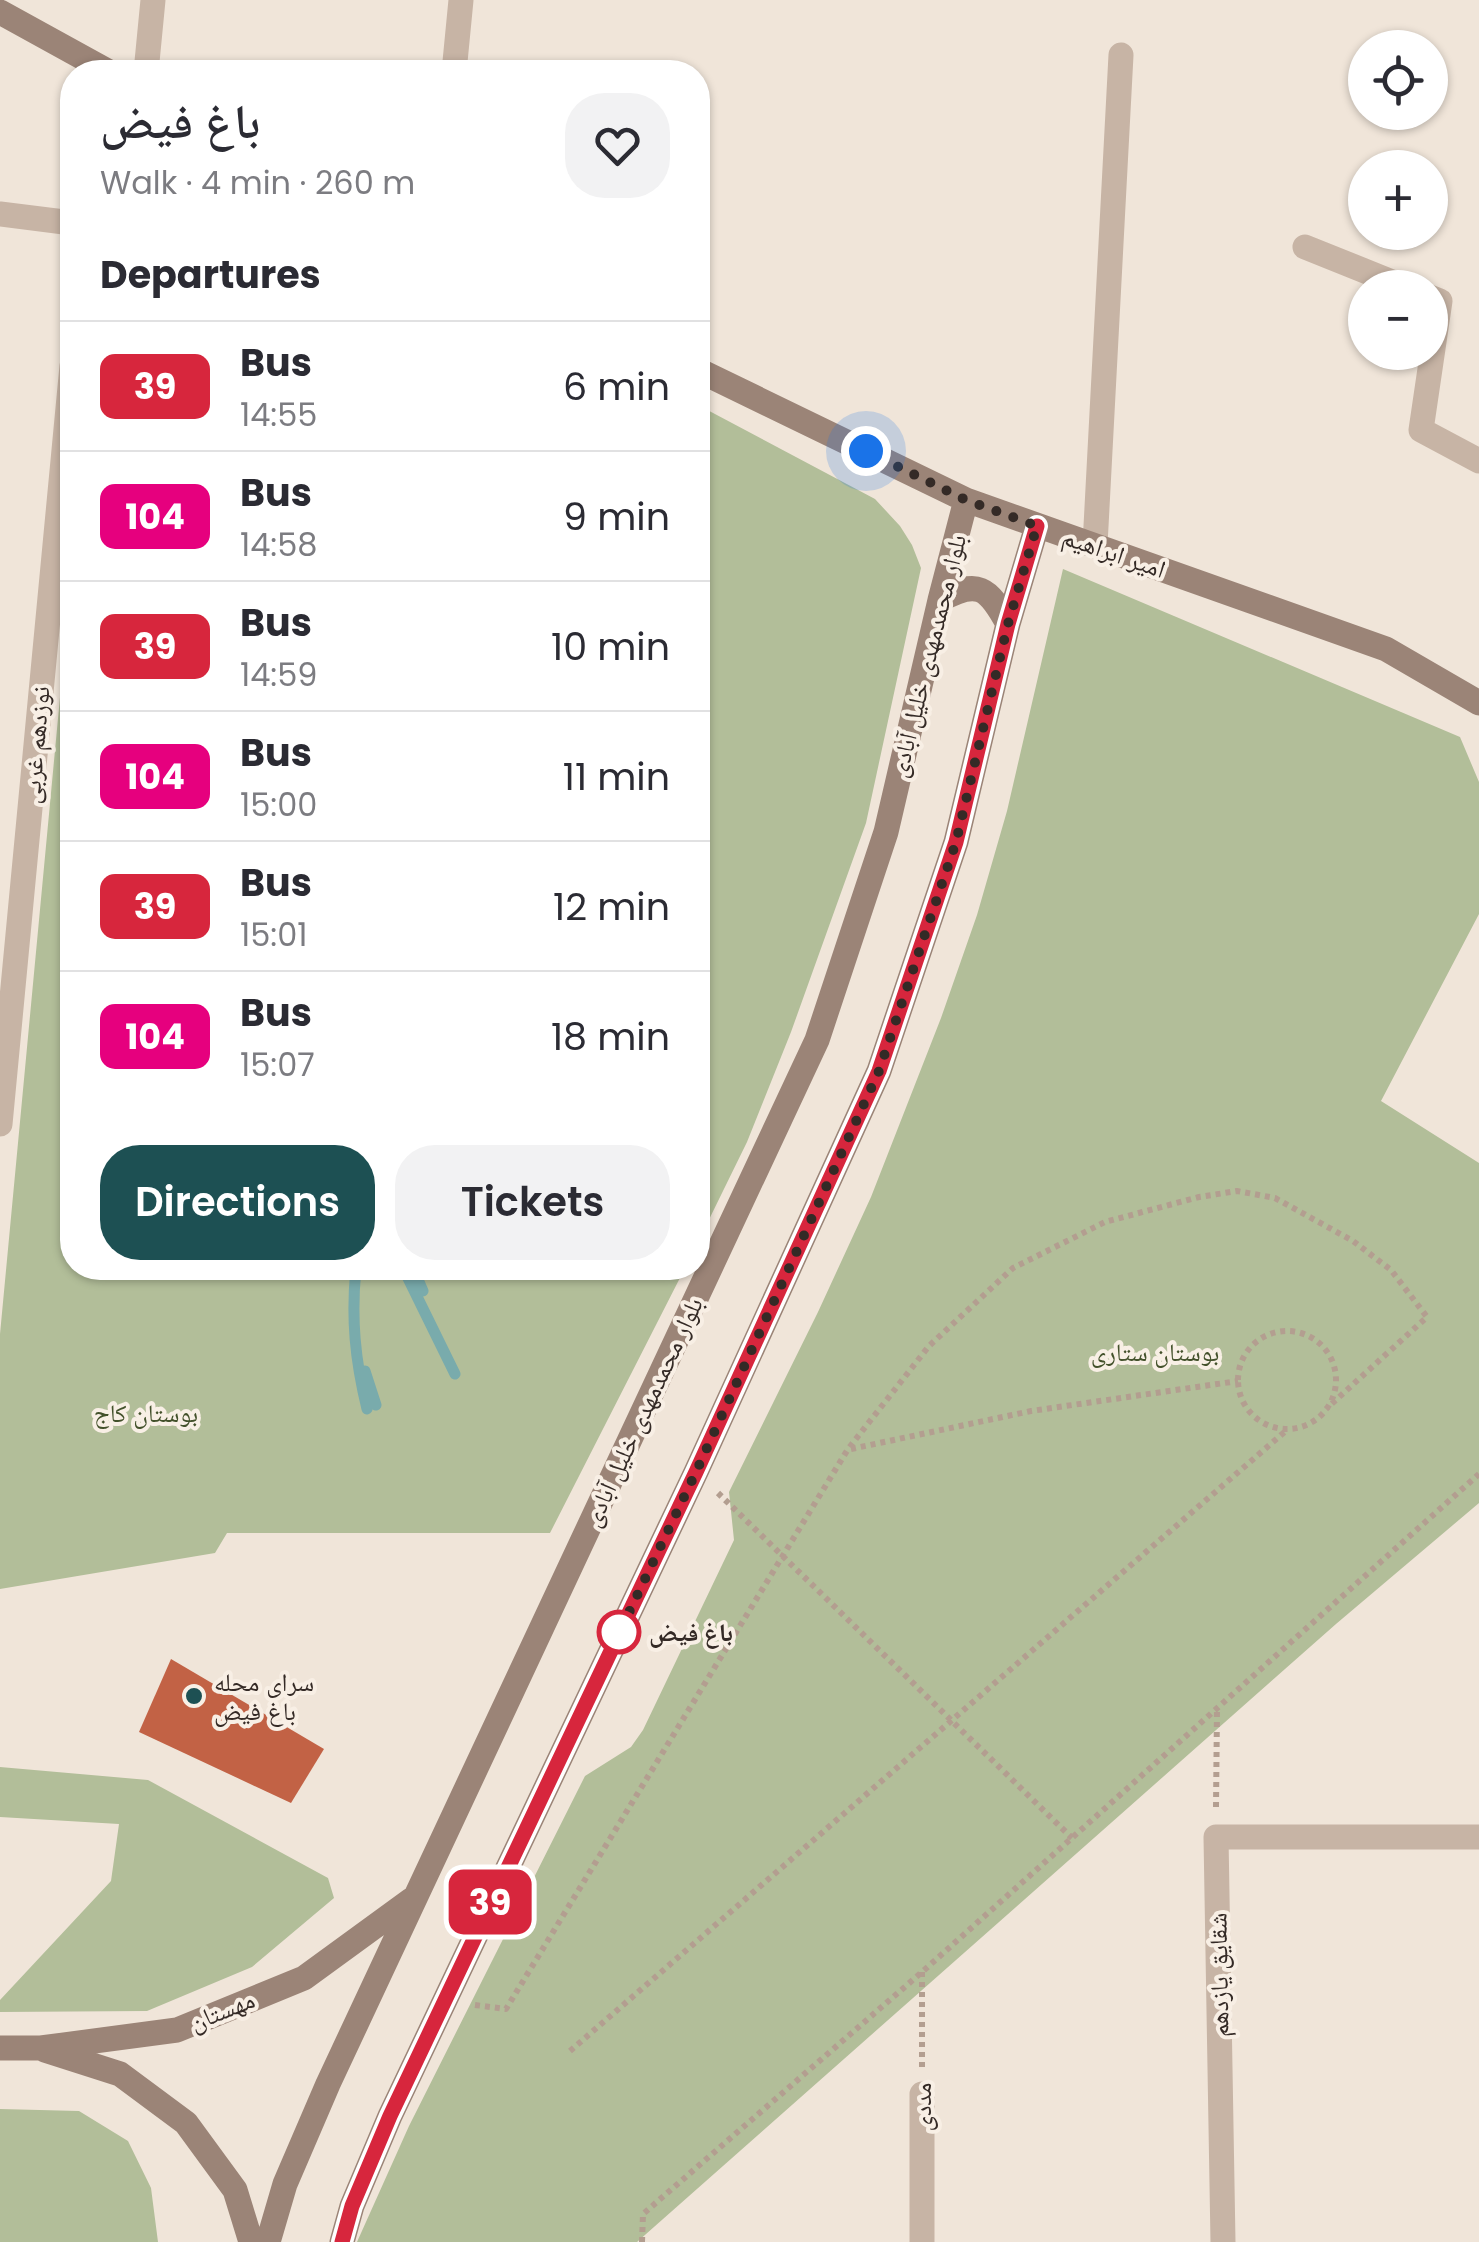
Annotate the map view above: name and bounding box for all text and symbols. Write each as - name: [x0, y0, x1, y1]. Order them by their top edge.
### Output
- map controls: [1348, 30, 1448, 370]
- button: locate: [1348, 30, 1448, 130]
- text: باغ فیض: [100, 88, 260, 155]
- button: heart: [565, 93, 670, 198]
- button: +: [1348, 150, 1448, 250]
- text: Walk · 4 min · 260 m: [100, 160, 415, 205]
- text: Departures: [100, 248, 321, 301]
- button: −: [1348, 270, 1448, 370]
- text: Bus: [240, 336, 312, 389]
- text: 6 min: [563, 360, 670, 413]
- text: 39: [134, 362, 176, 411]
- text: 14:55: [240, 392, 317, 437]
- your location: [841, 426, 891, 476]
- text: Bus: [240, 466, 312, 519]
- text: 9 min: [563, 490, 670, 543]
- text: 104: [125, 492, 185, 541]
- street label: امیر ابراهیم: [1058, 519, 1170, 587]
- text: 14:58: [240, 522, 317, 567]
- street label: بلوار محمدمهدی خلیل آبادی: [881, 531, 975, 781]
- text: Bus: [240, 596, 312, 649]
- text: 10 min: [551, 620, 670, 673]
- text: 39: [134, 622, 176, 671]
- text: 14:59: [240, 652, 317, 697]
- street label: نوزدهم غربی: [13, 685, 59, 805]
- text: Bus: [240, 726, 312, 779]
- text: 11 min: [563, 750, 670, 803]
- text: 104: [125, 752, 185, 801]
- text: 15:00: [240, 782, 317, 827]
- text: Bus: [240, 856, 312, 909]
- text: 12 min: [553, 880, 670, 933]
- text: 39: [134, 882, 176, 931]
- text: 15:01: [240, 912, 308, 957]
- text: Bus: [240, 986, 312, 1039]
- text: 18 min: [551, 1010, 670, 1063]
- text: 104: [125, 1012, 185, 1061]
- text: 15:07: [240, 1042, 315, 1087]
- button: Directions: [100, 1145, 375, 1260]
- button: Tickets: [395, 1145, 670, 1260]
- street label: بلوار محمدمهدی خلیل آبادی: [574, 1292, 712, 1532]
- park label: بوستان ستاری: [1091, 1335, 1219, 1370]
- park label: بوستان کاج: [94, 1396, 198, 1431]
- marker: باغ فیض: [598, 1611, 640, 1653]
- place label: باغ فیض: [649, 1615, 733, 1650]
- place label: سرای محله باغ فیض: [214, 1665, 314, 1729]
- marker: سرای محله باغ فیض: [183, 1685, 205, 1707]
- line badge: 39: [445, 1870, 535, 1934]
- text: 39: [469, 1878, 511, 1927]
- street label: شقایق یازدهم: [1200, 1912, 1238, 2038]
- street label: مهستان: [184, 1982, 260, 2040]
- street label: مددی: [905, 2082, 940, 2132]

